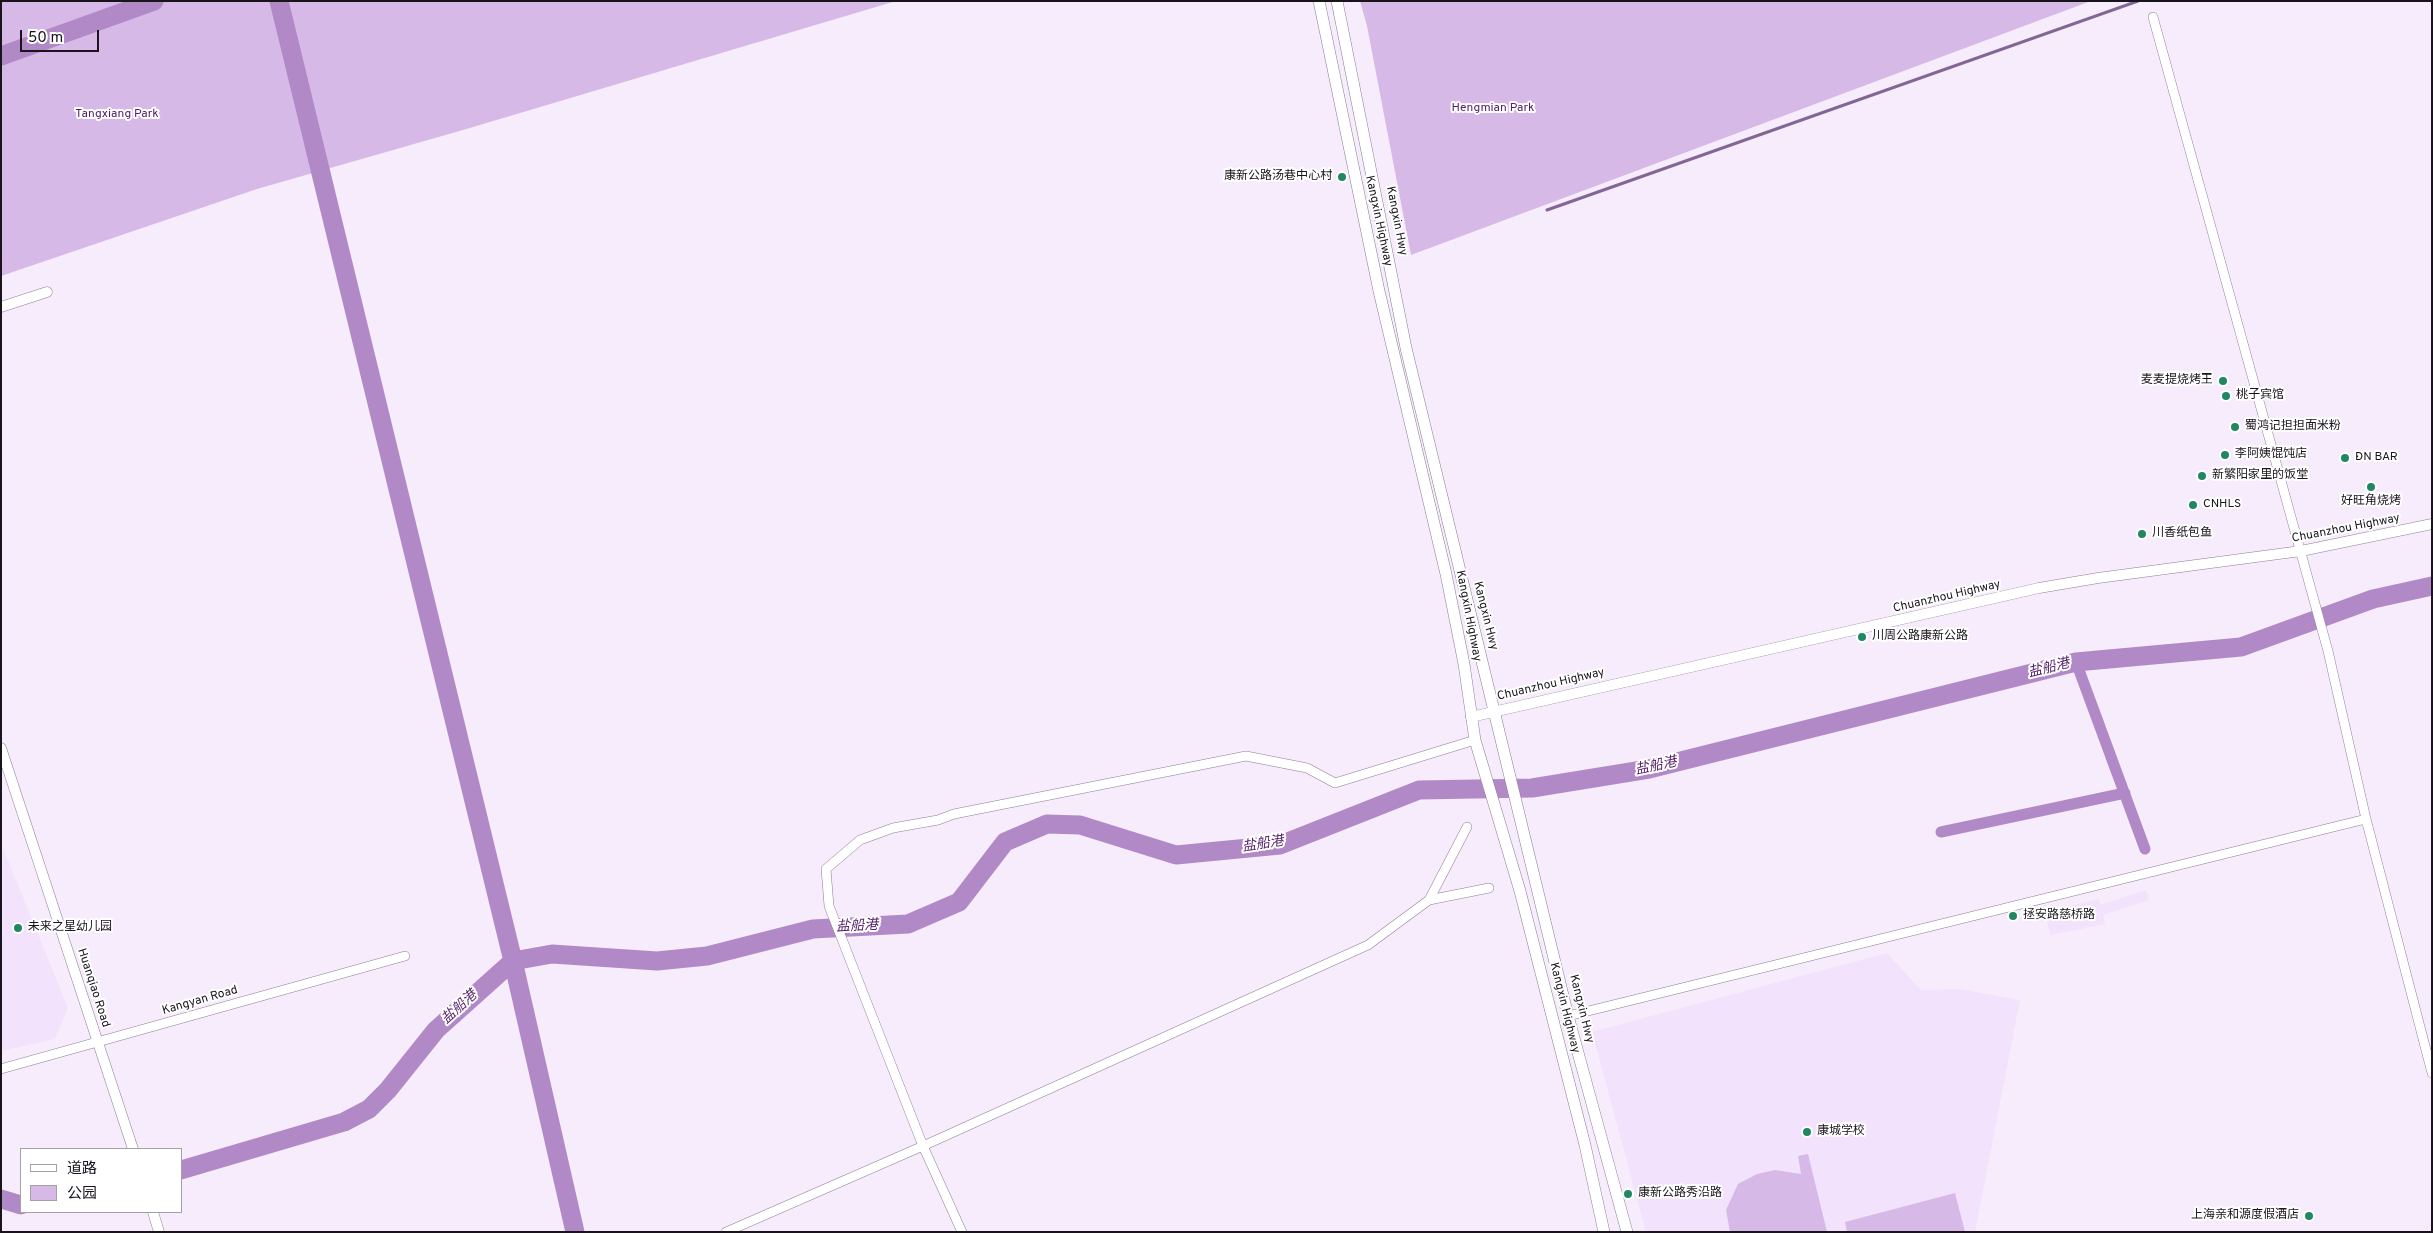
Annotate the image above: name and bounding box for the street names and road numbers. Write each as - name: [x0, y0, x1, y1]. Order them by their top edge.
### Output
- street label: Kangxin Highway: [1361, 174, 1395, 268]
- street label: Kangxin Hwy: [1382, 185, 1410, 257]
- street label: Chuanzhou Highway: [2291, 511, 2401, 547]
- street label: Kangxin Highway: [1452, 569, 1484, 663]
- street label: Chuanzhou Highway: [1892, 578, 2002, 616]
- street label: Kangxin Hwy: [1470, 580, 1500, 652]
- street label: Chuanzhou Highway: [1496, 666, 1606, 704]
- street label: Huanqiao Road: [73, 947, 113, 1029]
- street label: Kangxin Highway: [1546, 961, 1582, 1055]
- street label: Kangxin Hwy: [1566, 973, 1596, 1045]
- street label: Kangyan Road: [161, 983, 239, 1019]

